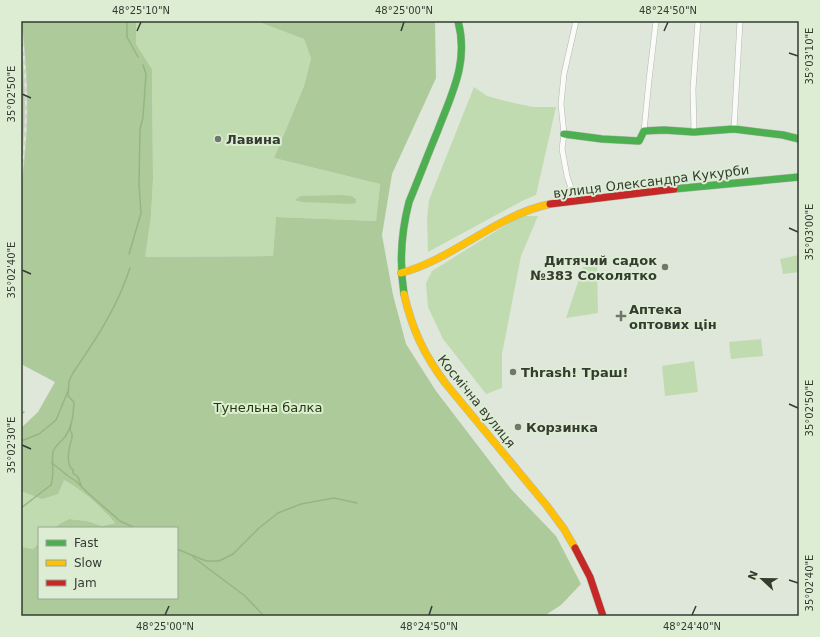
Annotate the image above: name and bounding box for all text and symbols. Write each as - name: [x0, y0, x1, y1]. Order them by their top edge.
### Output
- text: 48°25'10"N: [112, 5, 170, 16]
- text: 48°25'00"N: [375, 5, 433, 16]
- text: 48°24'50"N: [639, 5, 697, 16]
- text: 35°03'10"E: [804, 28, 815, 84]
- text: 35°02'50"E: [6, 66, 17, 122]
- place label: Лавина: [226, 132, 281, 147]
- marker: Лавина: [213, 134, 223, 144]
- street label: вулиця Олександра Кукурби: [552, 162, 750, 201]
- text: 35°03'00"E: [804, 204, 815, 260]
- text: 35°02'40"E: [6, 242, 17, 298]
- place label: Дитячий садок №383 Соколятко: [530, 253, 657, 283]
- marker: Дитячий садок №383 Соколятко: [660, 262, 670, 272]
- place label: Аптека оптових цін: [629, 302, 717, 332]
- marker: Аптека оптових цін: [616, 311, 626, 321]
- street label: Космічна вулиця: [435, 352, 519, 451]
- place label: Thrash! Траш!: [521, 365, 628, 380]
- marker: Thrash! Траш!: [508, 367, 518, 377]
- text: 35°02'50"E: [804, 380, 815, 436]
- park label: Тунельна балка: [213, 400, 322, 415]
- text: 35°02'30"E: [6, 417, 17, 473]
- place label: Корзинка: [526, 420, 598, 435]
- marker: Корзинка: [513, 422, 523, 432]
- legend: [38, 527, 178, 599]
- text: Fast: [74, 536, 98, 550]
- text: 35°02'40"E: [804, 555, 815, 611]
- text: Slow: [74, 556, 102, 570]
- north arrow: [742, 559, 782, 599]
- text: N: [745, 569, 761, 582]
- text: Jam: [73, 576, 97, 590]
- text: 48°25'00"N: [136, 621, 194, 632]
- text: 48°24'50"N: [400, 621, 458, 632]
- text: 48°24'40"N: [663, 621, 721, 632]

